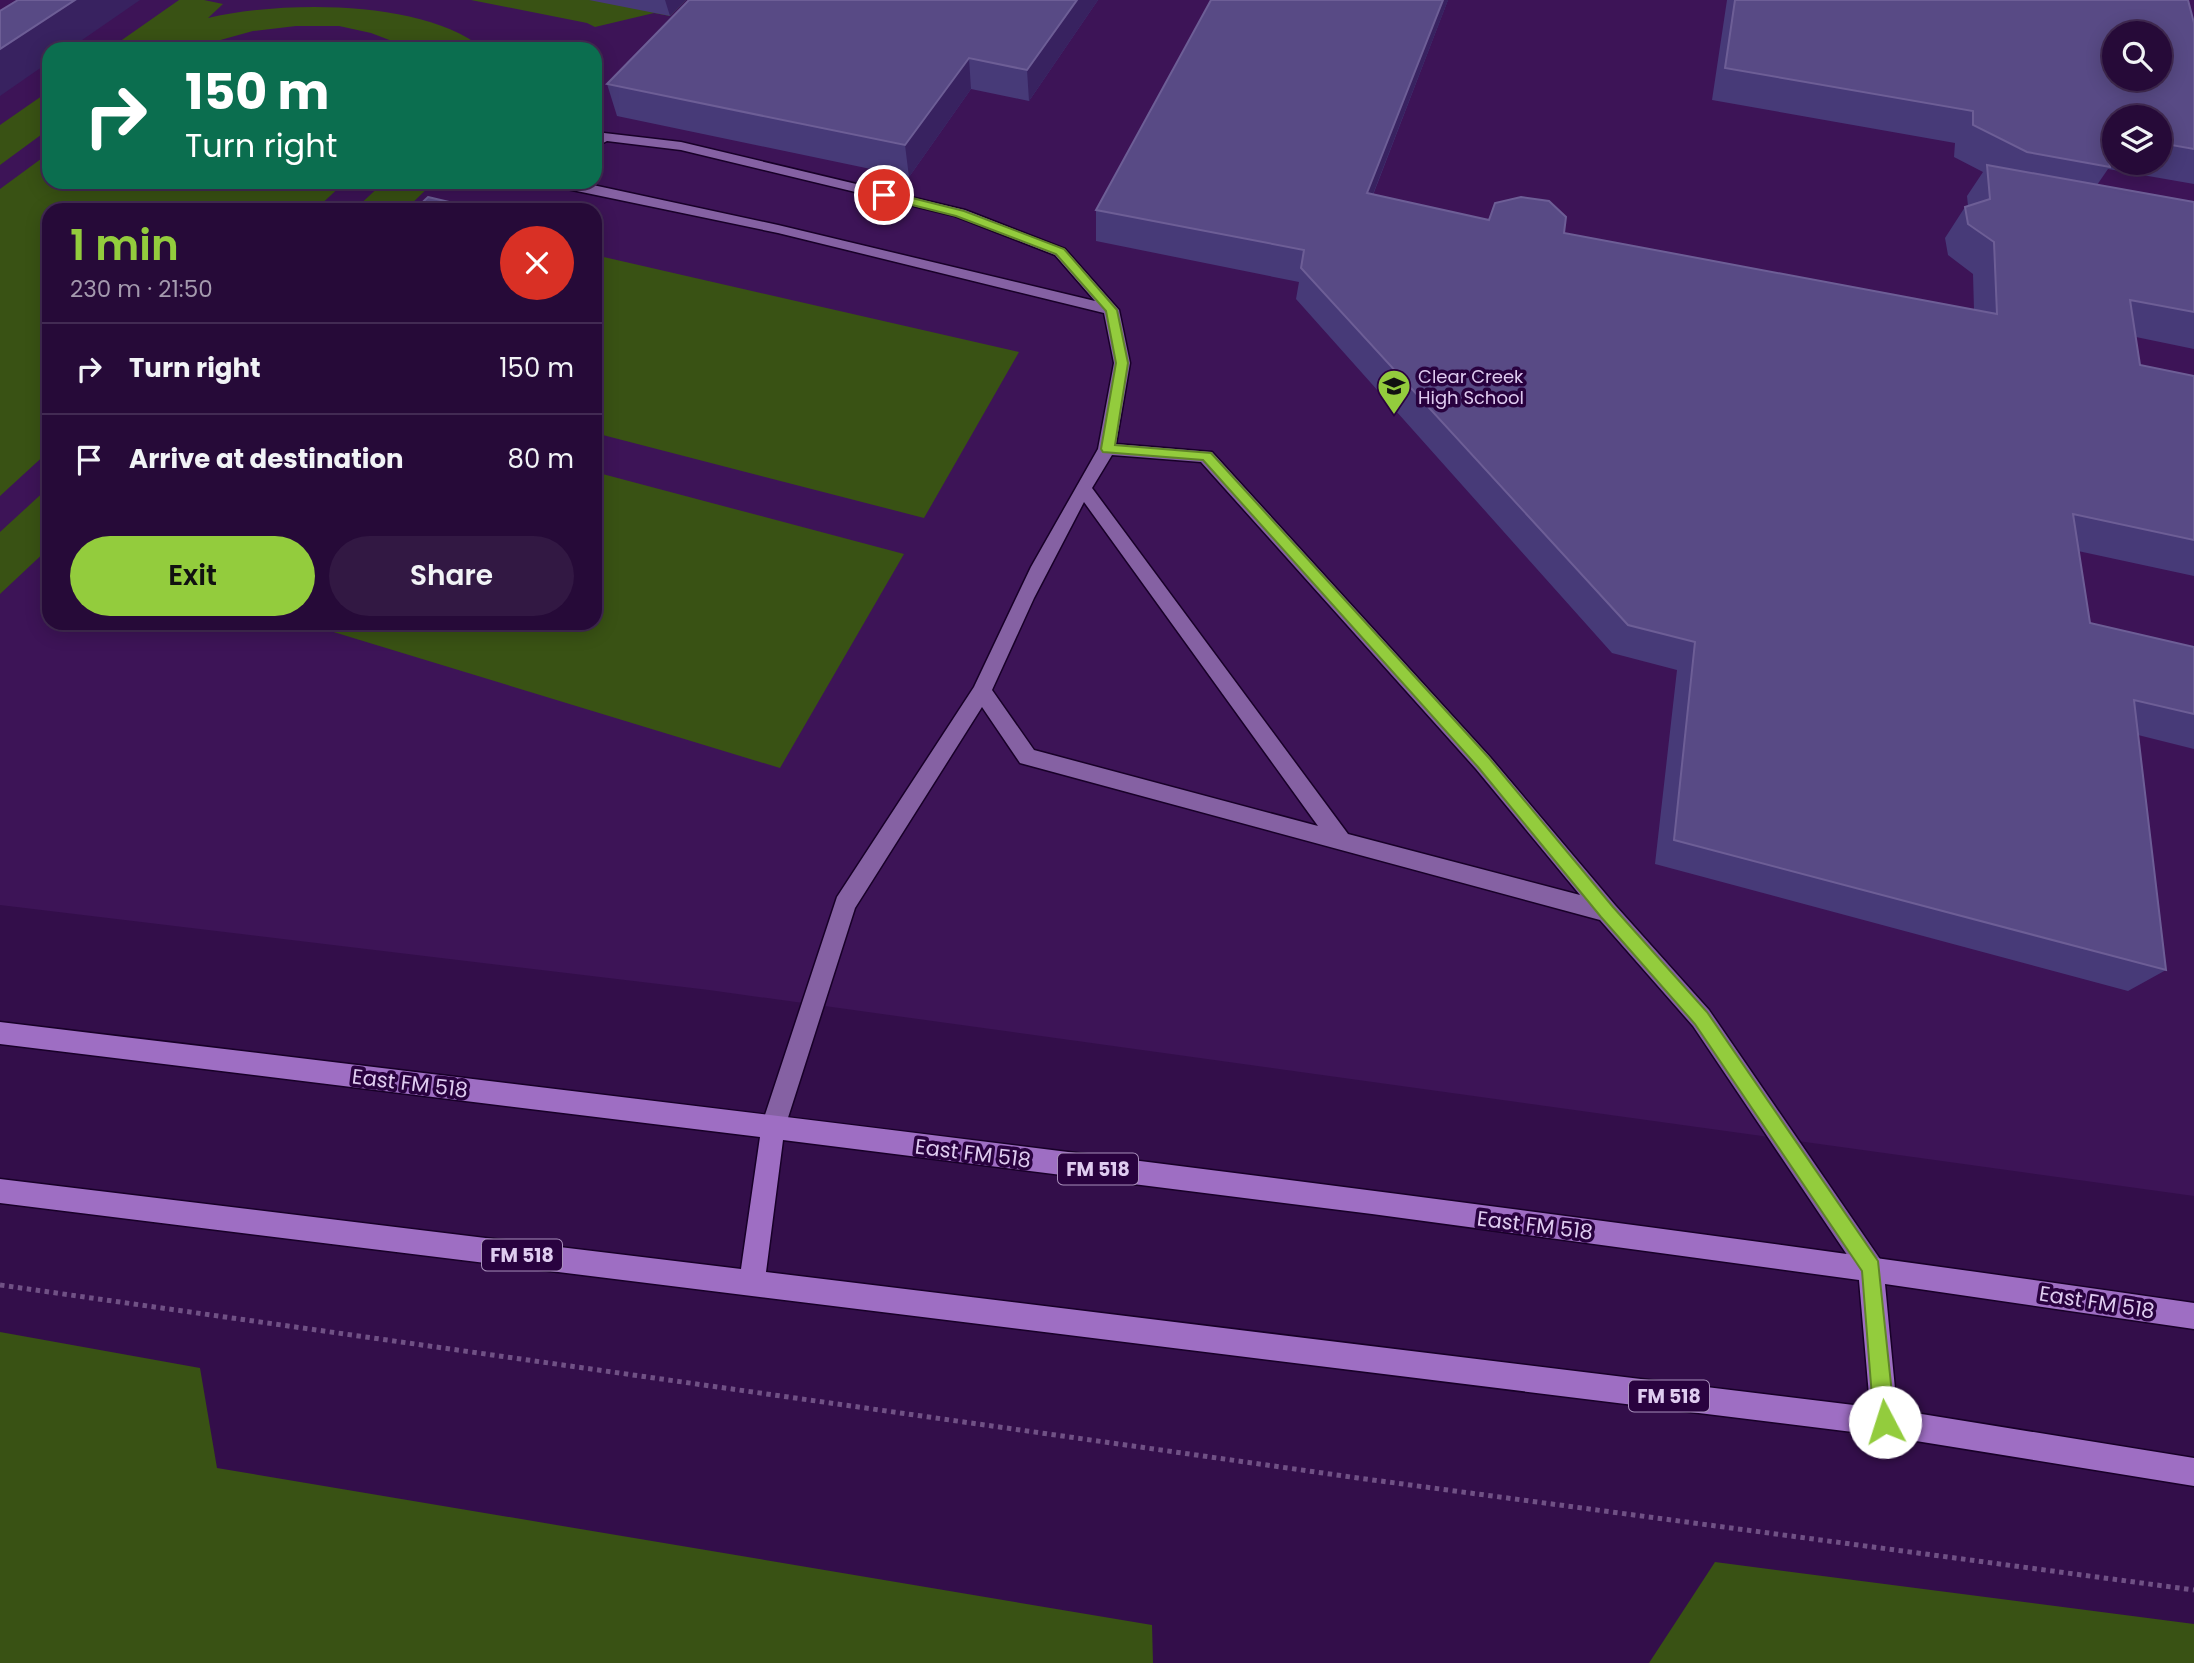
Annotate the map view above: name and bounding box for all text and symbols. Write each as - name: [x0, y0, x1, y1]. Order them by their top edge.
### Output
- map controls: [2102, 21, 2172, 175]
- button: search: [2102, 21, 2172, 91]
- text: 150 m: [185, 58, 330, 126]
- icon: right: [70, 70, 161, 161]
- button: layers: [2102, 105, 2172, 175]
- text: Turn right: [185, 123, 337, 168]
- pin: [854, 165, 914, 225]
- icon: arrive: [865, 176, 903, 214]
- text: 1 min: [70, 216, 179, 275]
- button: close: [500, 226, 574, 300]
- text: 230 m · 21:50: [70, 273, 213, 305]
- icon: right: [70, 350, 108, 388]
- text: Turn right: [129, 350, 261, 386]
- text: 150 m: [499, 350, 574, 386]
- place label: Clear Creek High School: [1418, 364, 1524, 410]
- school or university icon: Clear Creek High School: [1375, 367, 1413, 416]
- icon: arrive: [70, 441, 108, 479]
- text: Arrive at destination: [129, 441, 404, 477]
- text: 80 m: [508, 441, 574, 477]
- button: Exit: [70, 536, 315, 616]
- button: Share: [329, 536, 574, 616]
- street label: East FM 518: [350, 1062, 470, 1104]
- street label: East FM 518: [913, 1132, 1033, 1174]
- road number: FM 518: [1058, 1154, 1138, 1184]
- street label: East FM 518: [1475, 1204, 1595, 1246]
- road number: FM 518: [482, 1240, 562, 1270]
- street label: East FM 518: [2037, 1279, 2157, 1325]
- road number: FM 518: [1629, 1380, 1709, 1412]
- position arrow: [1848, 1385, 1922, 1459]

